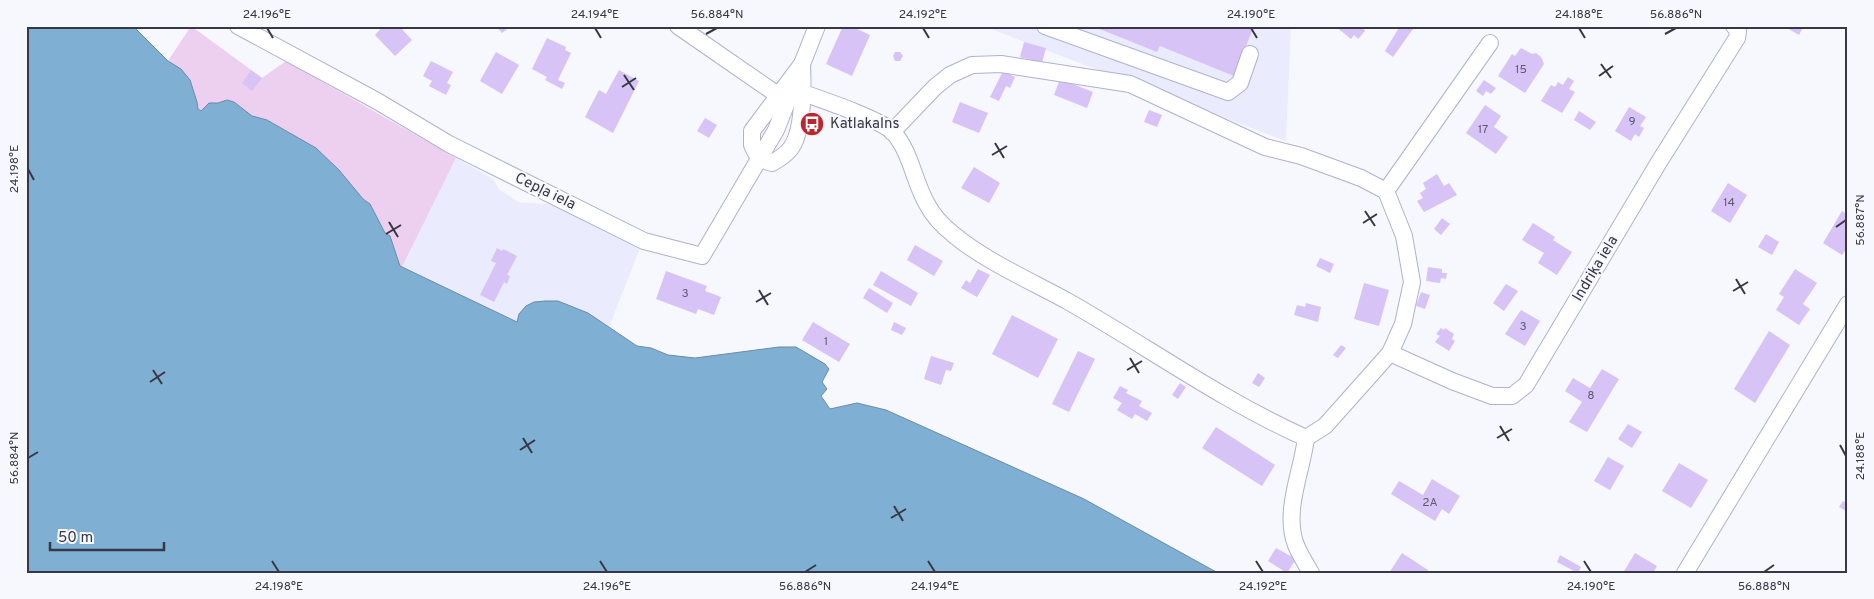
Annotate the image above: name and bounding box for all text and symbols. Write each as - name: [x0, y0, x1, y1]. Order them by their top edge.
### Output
- text: 24.196°E: [243, 7, 291, 23]
- text: 24.194°E: [571, 7, 619, 23]
- text: 56.884°N: [691, 7, 743, 23]
- text: 24.192°E: [899, 7, 947, 23]
- text: 24.190°E: [1227, 7, 1275, 23]
- text: 24.188°E: [1555, 7, 1603, 23]
- text: 56.886°N: [1650, 7, 1702, 23]
- house number: 15: [1515, 62, 1527, 78]
- bus stop icon: Katlakalns: [799, 111, 825, 137]
- house number: 9: [1628, 114, 1636, 130]
- place label: Katlakalns: [830, 115, 899, 134]
- house number: 17: [1478, 122, 1488, 138]
- text: 24.198°E: [7, 145, 23, 193]
- street label: Cepļa iela: [511, 169, 579, 215]
- text: 56.887°N: [1853, 194, 1869, 246]
- house number: 14: [1723, 195, 1735, 211]
- street label: Indriķa iela: [1569, 233, 1623, 305]
- house number: 3: [681, 286, 689, 302]
- house number: 3: [1519, 319, 1527, 335]
- house number: 1: [824, 334, 828, 350]
- house number: 8: [1587, 388, 1595, 404]
- text: 56.884°N: [7, 432, 23, 484]
- text: 24.188°E: [1853, 432, 1869, 480]
- house number: 2A: [1422, 495, 1438, 511]
- scale bar: [50, 519, 164, 551]
- text: 50 m: [58, 529, 93, 548]
- text: 24.198°E: [255, 579, 303, 595]
- text: 24.196°E: [583, 579, 631, 595]
- text: 56.886°N: [779, 579, 831, 595]
- text: 24.194°E: [911, 579, 959, 595]
- text: 24.192°E: [1239, 579, 1287, 595]
- text: 24.190°E: [1567, 579, 1615, 595]
- text: 56.888°N: [1738, 579, 1790, 595]

